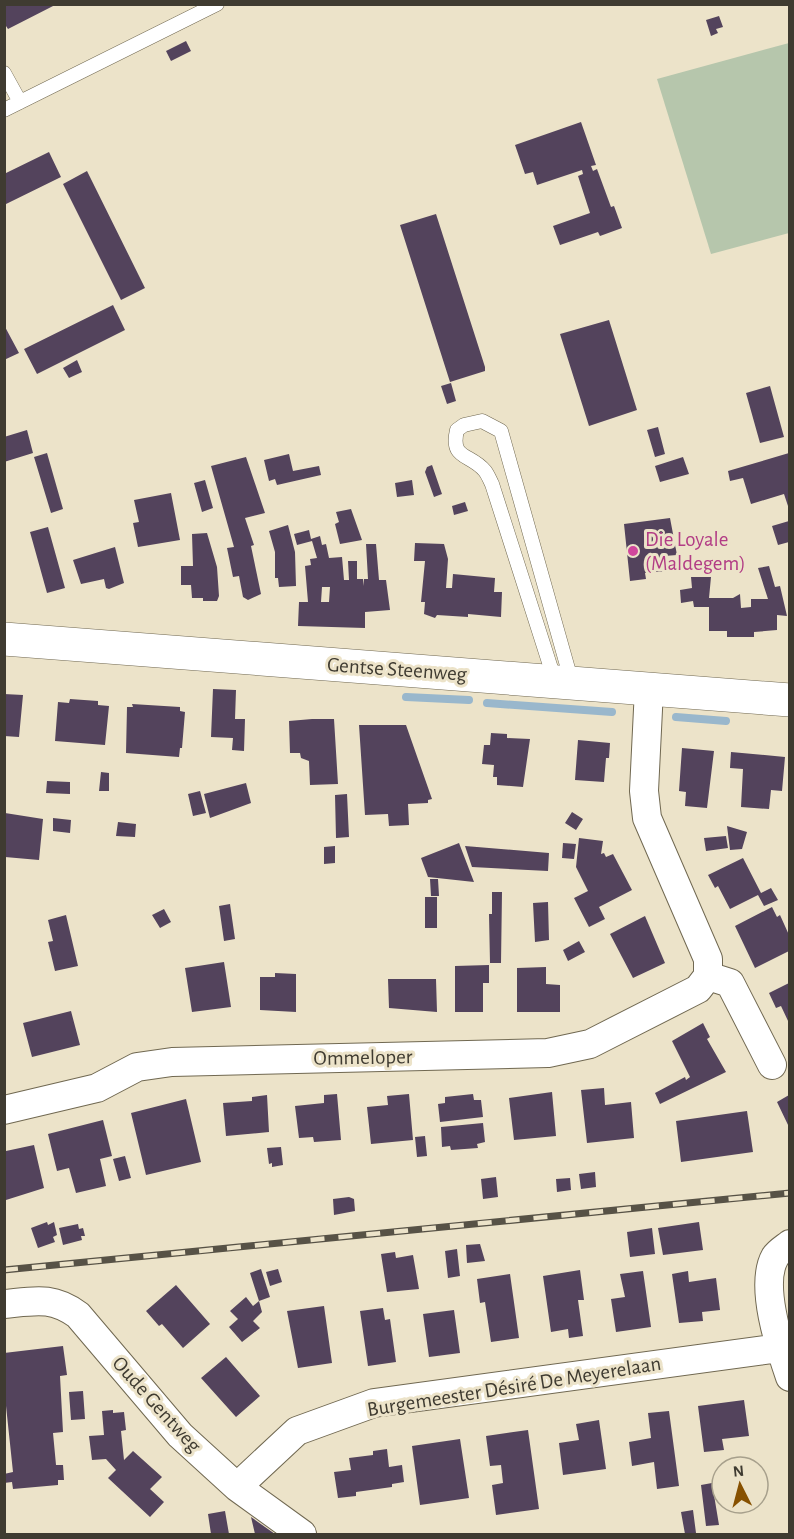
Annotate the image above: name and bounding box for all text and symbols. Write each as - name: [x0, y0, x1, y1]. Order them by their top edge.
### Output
- place label: Die Loyale (Maldegem): [645, 529, 746, 574]
- marker: Die Loyale (Maldegem): [626, 544, 640, 558]
- street label: Gentse Steenweg: [326, 654, 468, 685]
- street label: Ommeloper: [313, 1046, 413, 1069]
- street label: Oude Gentweg: [108, 1352, 205, 1457]
- street label: Burgemeester Désiré De Meyerelaan: [366, 1353, 663, 1420]
- north arrow: [710, 1455, 770, 1515]
- text: N: [732, 1463, 745, 1480]

